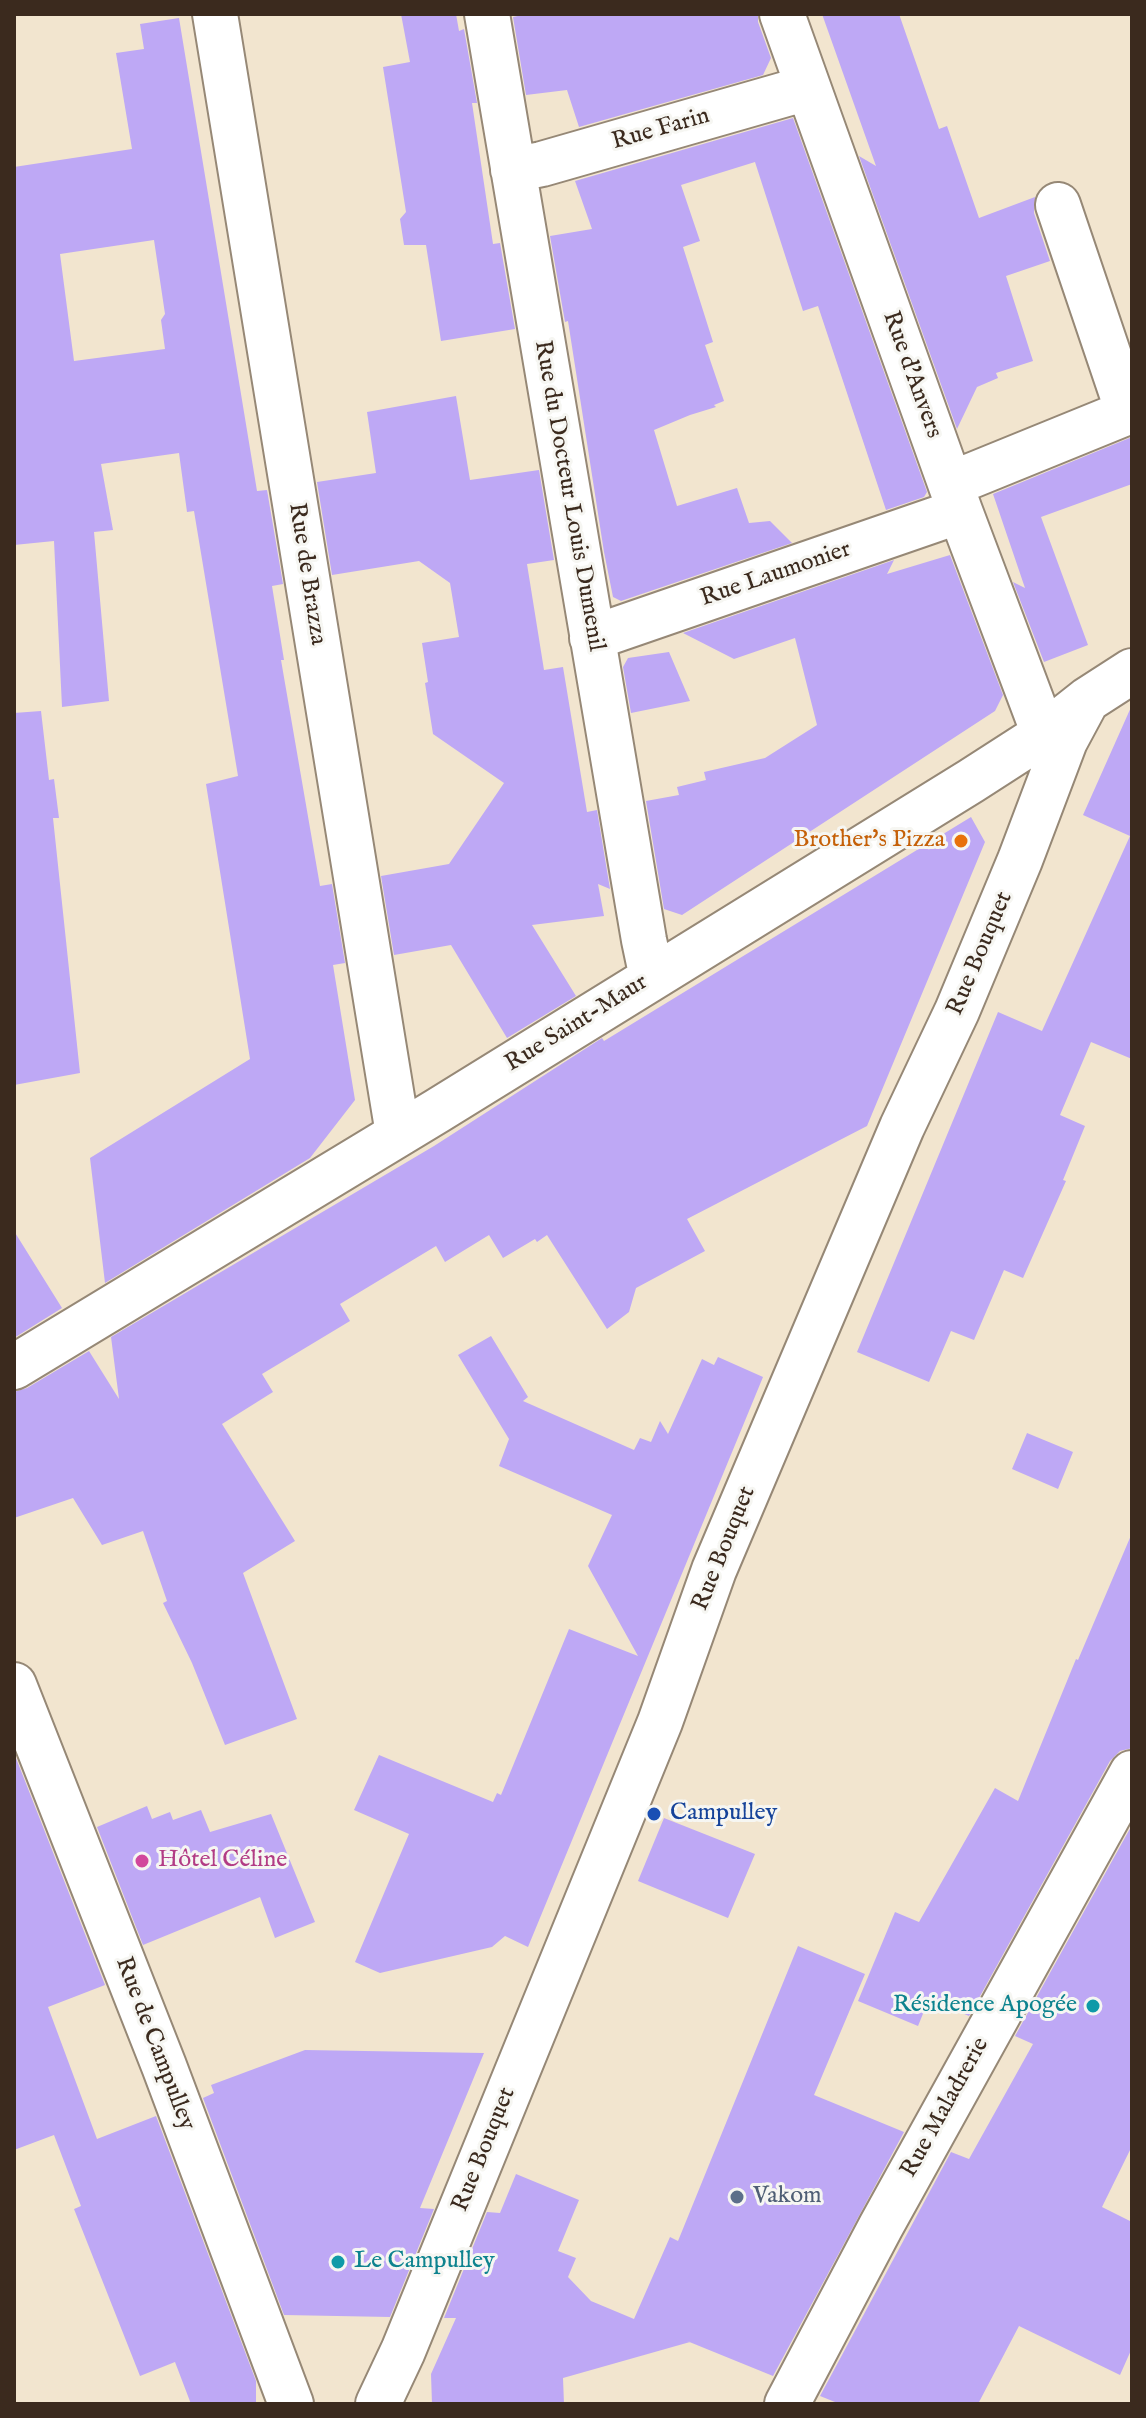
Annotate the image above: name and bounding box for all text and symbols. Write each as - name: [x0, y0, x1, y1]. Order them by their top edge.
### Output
- street label: Rue Farin: [609, 102, 713, 158]
- street label: Rue d'Anvers: [875, 308, 947, 442]
- street label: Rue du Docteur Louis Dumenil: [526, 338, 610, 654]
- street label: Rue de Brazza: [281, 501, 331, 647]
- street label: Rue Laumonier: [697, 536, 855, 614]
- place label: Brother's Pizza: [794, 827, 945, 855]
- marker: Brother's Pizza: [952, 832, 970, 850]
- street label: Rue Bouquet: [942, 888, 1020, 1020]
- street label: Rue Saint-Maur: [501, 969, 653, 1079]
- street label: Rue Bouquet: [687, 1483, 763, 1615]
- place label: Campulley: [670, 1800, 777, 1828]
- marker: Campulley: [645, 1805, 663, 1823]
- place label: Hôtel Céline: [158, 1847, 287, 1875]
- marker: Hôtel Céline: [133, 1852, 151, 1870]
- street label: Rue de Campulley: [108, 1953, 200, 2135]
- place label: Résidence Apogée: [893, 1992, 1077, 2020]
- marker: Résidence Apogée: [1084, 1997, 1102, 2015]
- street label: Rue Maladrerie: [896, 2033, 996, 2183]
- street label: Rue Bouquet: [447, 2084, 523, 2216]
- place label: Vakom: [753, 2183, 822, 2211]
- marker: Vakom: [728, 2188, 746, 2206]
- place label: Le Campulley: [354, 2248, 495, 2276]
- marker: Le Campulley: [329, 2253, 347, 2271]

